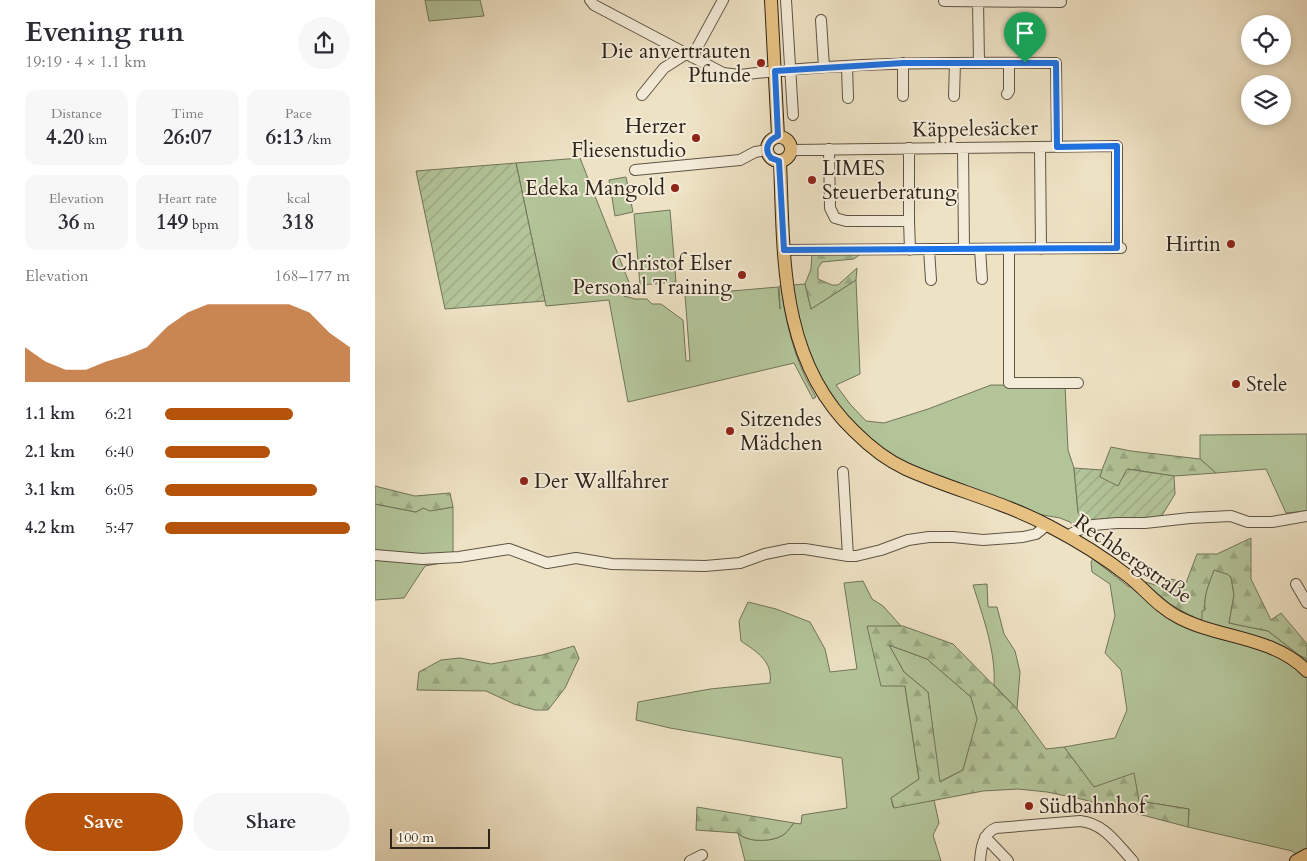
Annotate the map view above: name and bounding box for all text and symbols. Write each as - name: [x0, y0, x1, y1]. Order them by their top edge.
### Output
- pin: [1004, 12, 1046, 63]
- text: Evening run: [25, 13, 184, 51]
- map controls: [1241, 15, 1291, 125]
- button: locate: [1241, 15, 1291, 65]
- button: share: [298, 17, 350, 69]
- icon: arrive: [1011, 19, 1039, 47]
- place label: Die anvertrauten Pfunde: [601, 37, 751, 90]
- text: 19:19 · 4 × 1.1 km: [25, 51, 146, 73]
- marker: Die anvertrauten Pfunde: [755, 57, 767, 69]
- button: layers: [1241, 75, 1291, 125]
- text: Distance: [51, 104, 102, 123]
- text: Time: [171, 104, 204, 123]
- text: Pace: [285, 104, 312, 123]
- place label: Herzer Fliesenstudio: [571, 112, 686, 165]
- street label: Käppelesäcker: [912, 113, 1039, 145]
- text: 4.20: [46, 123, 84, 152]
- text: 26:07: [163, 123, 212, 152]
- text: 6:13: [265, 123, 304, 152]
- text: km: [84, 130, 107, 149]
- text: /km: [304, 130, 332, 149]
- marker: Herzer Fliesenstudio: [690, 132, 702, 144]
- place label: LIMES Steuerberatung: [822, 154, 957, 207]
- place label: Edeka Mangold: [525, 174, 665, 203]
- marker: LIMES Steuerberatung: [806, 174, 818, 186]
- marker: Edeka Mangold: [669, 182, 681, 194]
- text: Elevation: [49, 189, 104, 208]
- text: Heart rate: [158, 189, 217, 208]
- text: kcal: [287, 189, 310, 208]
- text: 36: [58, 208, 79, 237]
- text: 149: [156, 208, 188, 237]
- text: 318: [282, 208, 315, 237]
- text: m: [79, 215, 95, 234]
- text: bpm: [188, 215, 219, 234]
- place label: Hirtin: [1165, 230, 1221, 259]
- marker: Hirtin: [1225, 238, 1237, 250]
- place label: Christof Elser Personal Training: [572, 249, 732, 302]
- text: Elevation: [25, 265, 89, 287]
- text: 168–177 m: [274, 265, 350, 287]
- marker: Christof Elser Personal Training: [736, 269, 748, 281]
- place label: Stele: [1246, 370, 1288, 399]
- marker: Stele: [1230, 378, 1242, 390]
- text: 1.1 km: [25, 403, 75, 425]
- text: 6:21: [105, 403, 134, 425]
- place label: Sitzendes Mädchen: [740, 405, 823, 458]
- marker: Sitzendes Mädchen: [724, 425, 736, 437]
- text: 2.1 km: [25, 441, 75, 463]
- text: 6:40: [105, 441, 134, 463]
- place label: Der Wallfahrer: [534, 467, 669, 496]
- marker: Der Wallfahrer: [518, 475, 530, 487]
- text: 3.1 km: [25, 479, 75, 501]
- text: 6:05: [105, 479, 134, 501]
- street label: Rechbergstraße: [1068, 508, 1198, 610]
- text: 4.2 km: [25, 517, 75, 539]
- text: 5:47: [105, 517, 134, 539]
- place label: Südbahnhof: [1039, 792, 1149, 821]
- button: Save: [25, 793, 183, 851]
- button: Share: [193, 793, 350, 851]
- marker: Südbahnhof: [1023, 800, 1035, 812]
- scale bar: [390, 826, 490, 849]
- text: 100 m: [397, 828, 434, 847]

